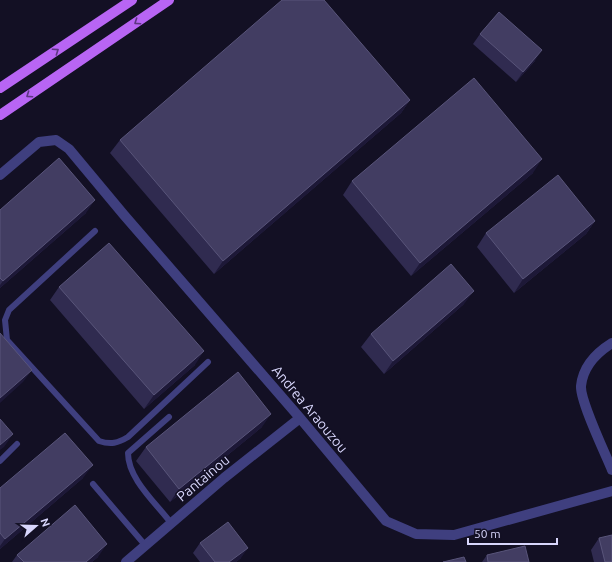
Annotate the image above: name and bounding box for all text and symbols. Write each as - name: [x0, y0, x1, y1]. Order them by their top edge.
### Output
- one-way arrow: [134, 17, 141, 25]
- one-way arrow: [52, 48, 59, 55]
- one-way arrow: [27, 90, 34, 97]
- street label: Andrea Araouzou: [269, 362, 351, 456]
- street label: Pantainou: [173, 451, 233, 505]
- north arrow: [16, 506, 56, 546]
- text: N: [38, 517, 52, 528]
- scale bar: [468, 520, 557, 546]
- text: 50 m: [474, 527, 501, 540]

